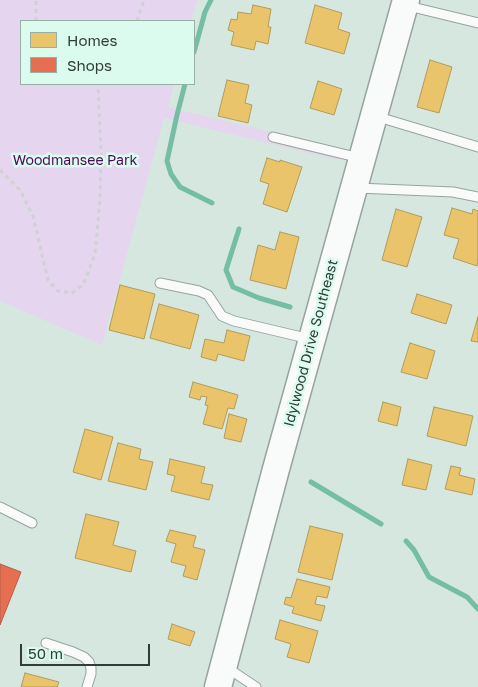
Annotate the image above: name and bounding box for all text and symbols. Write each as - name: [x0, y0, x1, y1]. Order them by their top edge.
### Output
- legend: [20, 20, 195, 85]
- text: Homes: [67, 31, 117, 49]
- text: Shops: [67, 56, 112, 74]
- park label: Woodmansee Park: [13, 153, 137, 169]
- street label: Idylwood Drive Southeast: [281, 257, 341, 429]
- scale bar: [22, 634, 152, 666]
- text: 50 m: [28, 644, 63, 662]

